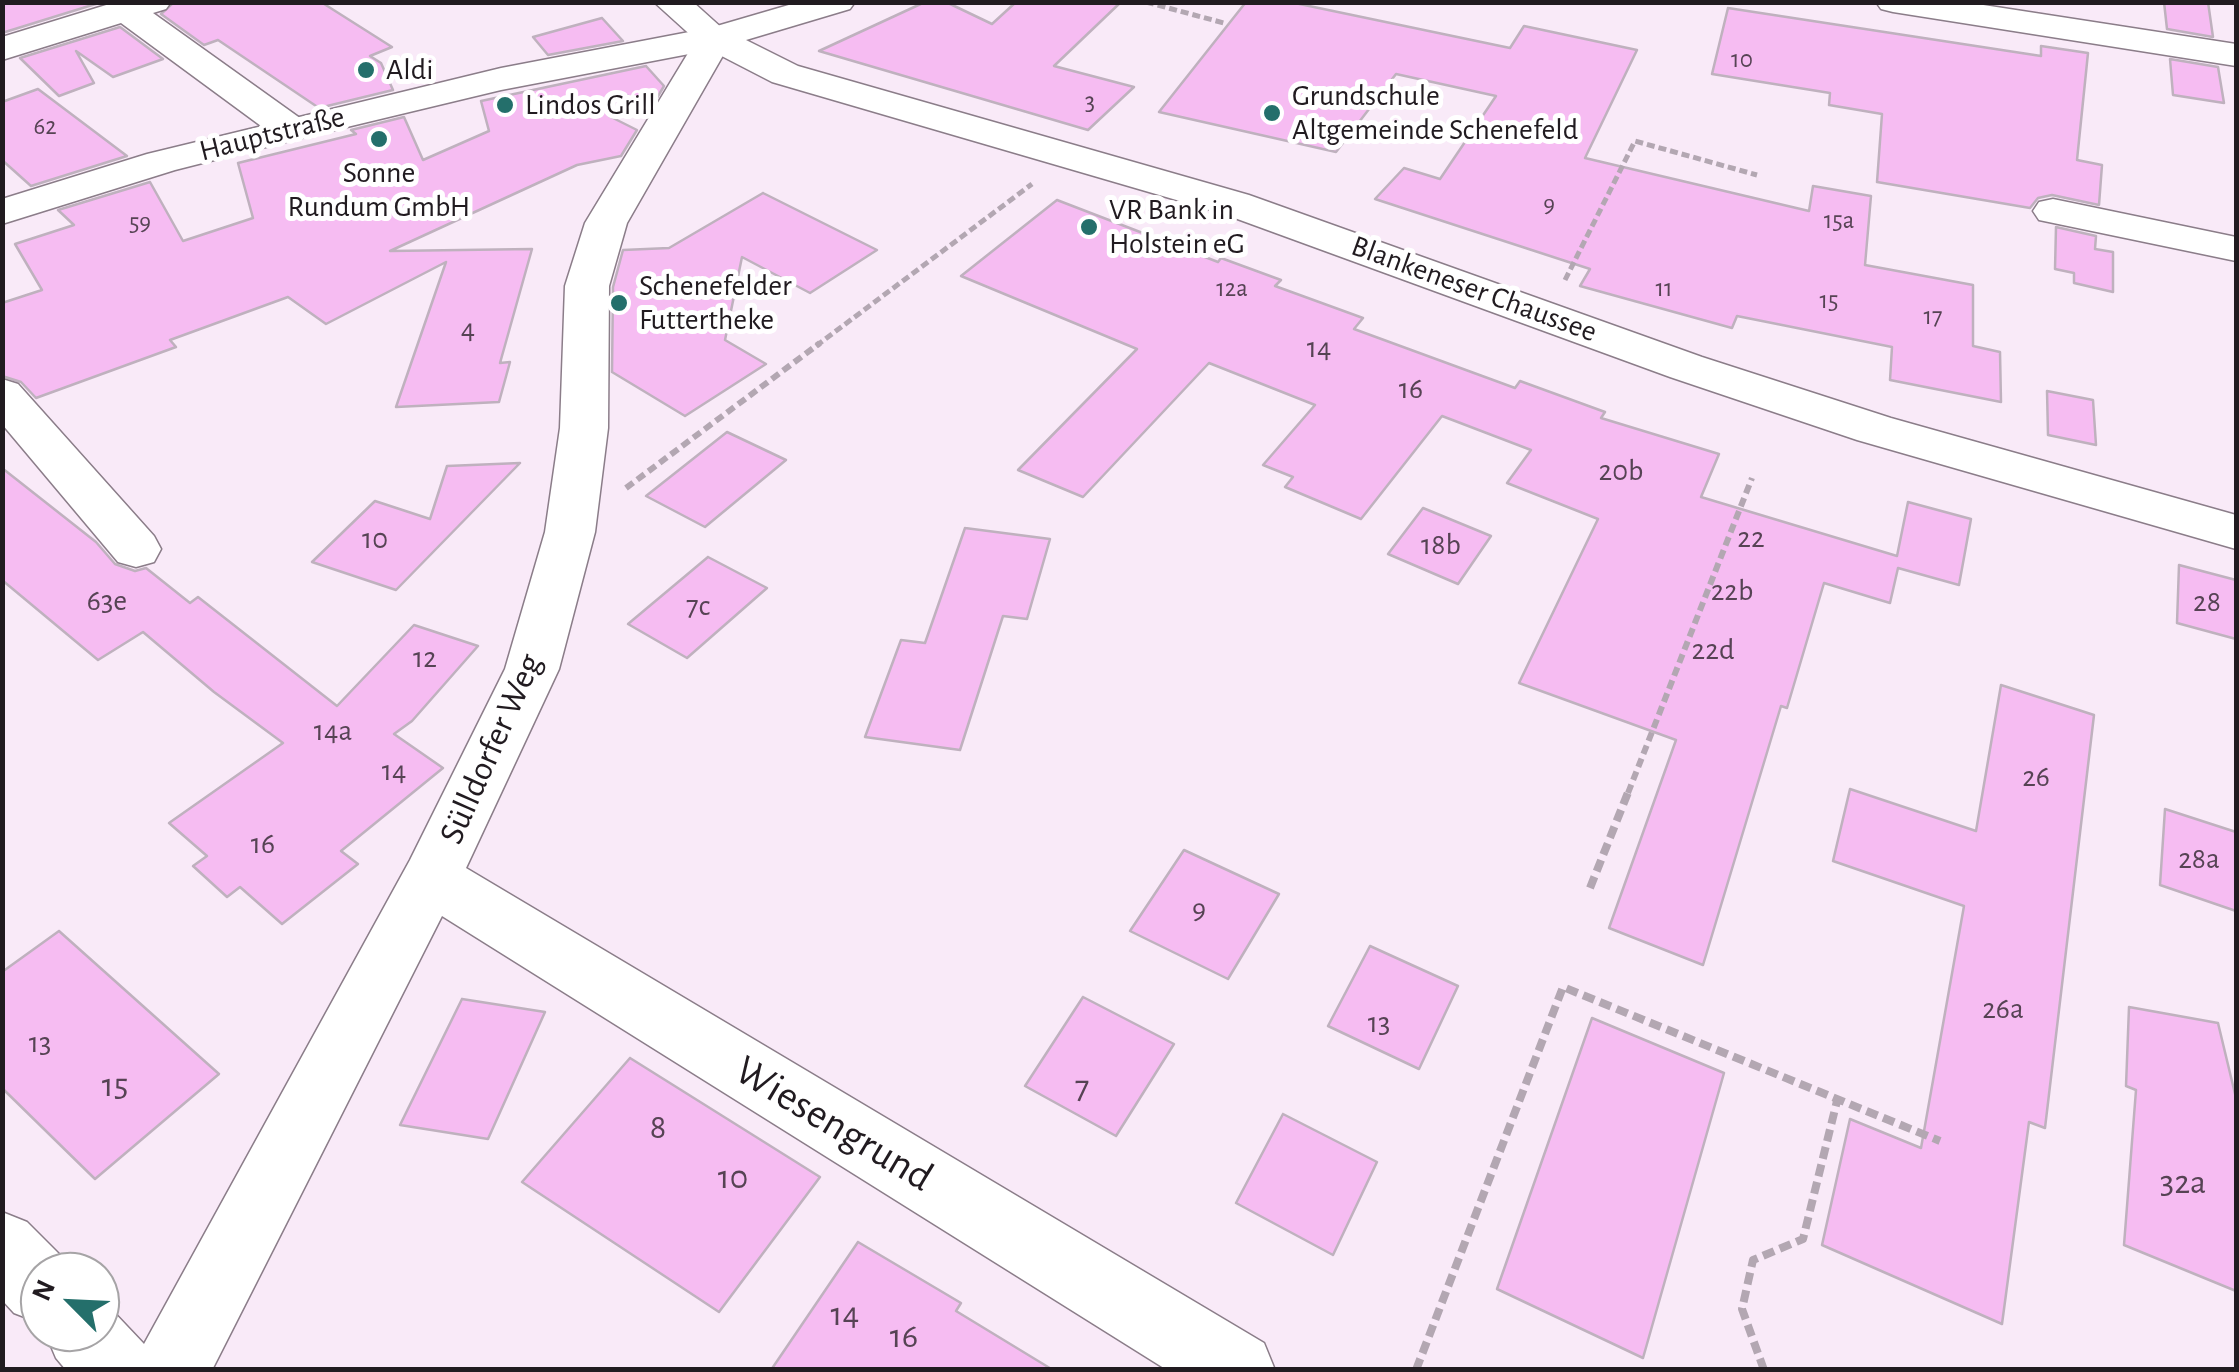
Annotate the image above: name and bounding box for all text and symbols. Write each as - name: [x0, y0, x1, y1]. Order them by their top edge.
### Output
- house number: 10: [1731, 44, 1753, 74]
- place label: Aldi: [386, 52, 434, 88]
- marker: Aldi: [355, 59, 377, 81]
- place label: Grundschule Altgemeinde Schenefeld: [1292, 78, 1578, 148]
- place label: Lindos Grill: [525, 87, 656, 123]
- house number: 3: [1085, 87, 1095, 117]
- marker: Lindos Grill: [494, 94, 516, 116]
- street label: Hauptstraße: [196, 99, 348, 169]
- marker: Grundschule Altgemeinde Schenefeld: [1261, 102, 1283, 124]
- house number: 62: [33, 111, 57, 141]
- marker: Sonne Rundum GmbH: [368, 128, 390, 150]
- place label: Sonne Rundum GmbH: [288, 155, 470, 226]
- house number: 9: [1543, 189, 1555, 219]
- place label: VR Bank in Holstein eG: [1109, 192, 1245, 262]
- house number: 15a: [1824, 205, 1854, 235]
- house number: 59: [129, 207, 151, 237]
- marker: VR Bank in Holstein eG: [1078, 216, 1100, 238]
- street label: Blankeneser Chaussee: [1346, 228, 1602, 350]
- place label: Schenefelder Futtertheke: [639, 268, 792, 338]
- house number: 12a: [1216, 273, 1248, 303]
- house number: 11: [1655, 273, 1673, 303]
- house number: 15: [1819, 285, 1839, 315]
- marker: Schenefelder Futtertheke: [608, 292, 630, 314]
- house number: 17: [1923, 301, 1943, 331]
- house number: 4: [461, 311, 475, 347]
- house number: 14: [1307, 330, 1331, 366]
- house number: 16: [1399, 371, 1423, 407]
- house number: 20b: [1599, 453, 1643, 489]
- house number: 22: [1737, 520, 1765, 556]
- house number: 10: [362, 521, 388, 557]
- house number: 18b: [1421, 527, 1461, 563]
- house number: 22b: [1711, 573, 1753, 609]
- house number: 63e: [87, 583, 127, 619]
- house number: 28: [2193, 584, 2221, 620]
- house number: 7c: [686, 588, 710, 624]
- house number: 22d: [1692, 632, 1734, 668]
- house number: 12: [413, 640, 437, 676]
- street label: Sülldorfer Weg: [430, 647, 552, 851]
- house number: 14a: [314, 713, 352, 749]
- house number: 14: [382, 753, 406, 789]
- house number: 26: [2022, 759, 2050, 795]
- house number: 16: [251, 826, 275, 862]
- house number: 28a: [2178, 841, 2220, 877]
- house number: 9: [1192, 892, 1206, 928]
- house number: 26a: [1982, 991, 2024, 1027]
- house number: 13: [1368, 1005, 1390, 1041]
- house number: 13: [29, 1025, 51, 1061]
- street label: Wiesengrund: [726, 1045, 942, 1203]
- house number: 15: [102, 1064, 128, 1106]
- house number: 7: [1075, 1066, 1089, 1108]
- house number: 8: [650, 1106, 666, 1148]
- house number: 10: [718, 1156, 748, 1198]
- house number: 32a: [2160, 1161, 2206, 1203]
- north arrow: [20, 1252, 120, 1352]
- text: N: [28, 1276, 61, 1305]
- house number: 14: [831, 1293, 859, 1335]
- house number: 16: [890, 1315, 918, 1357]

